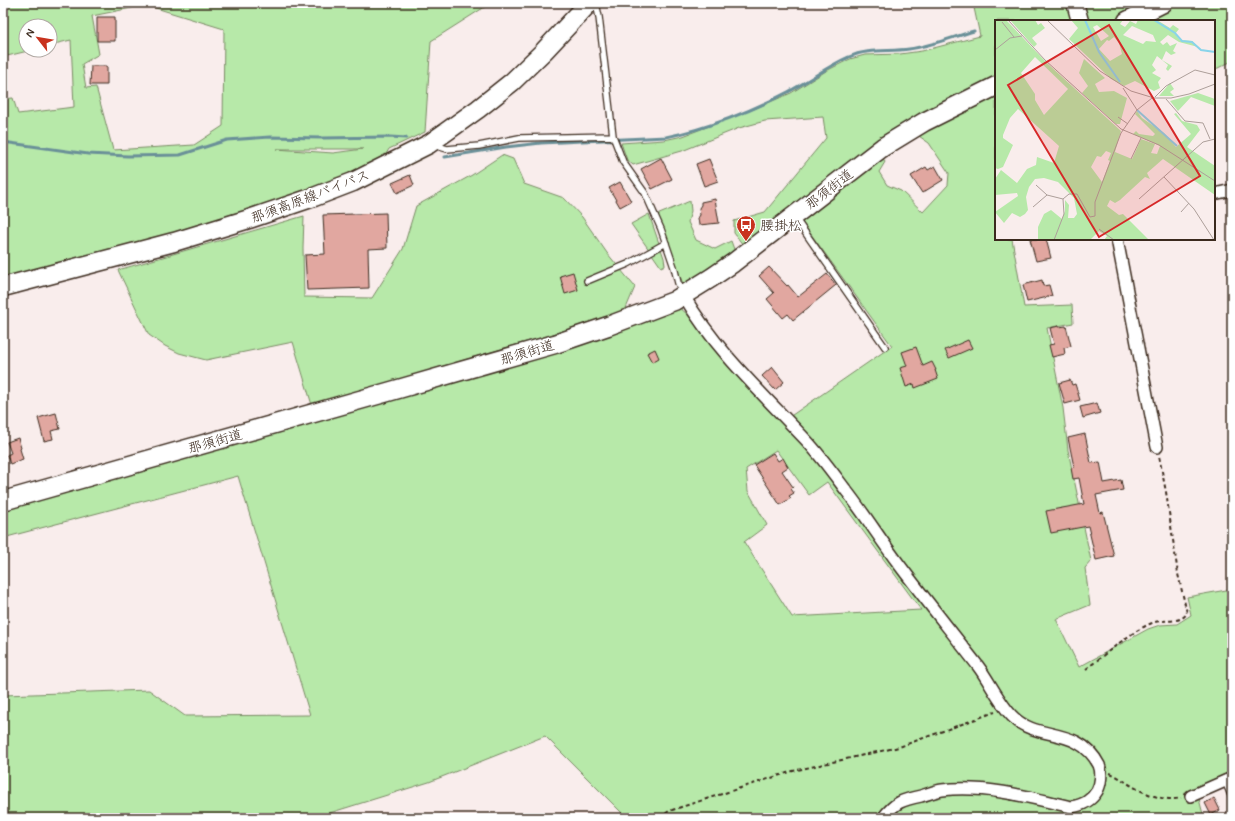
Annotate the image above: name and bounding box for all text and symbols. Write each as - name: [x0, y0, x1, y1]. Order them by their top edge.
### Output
- north arrow: [18, 18, 58, 58]
- inset map: [995, 20, 1215, 240]
- text: N: [22, 27, 38, 40]
- street label: 那須街道: [802, 165, 857, 214]
- street label: 那須高原線バイパス: [248, 166, 372, 228]
- bus stop icon: 腰掛松: [735, 214, 757, 242]
- place label: 腰掛松: [760, 217, 802, 235]
- street label: 那須街道: [498, 336, 557, 370]
- street label: 那須街道: [186, 426, 245, 458]

